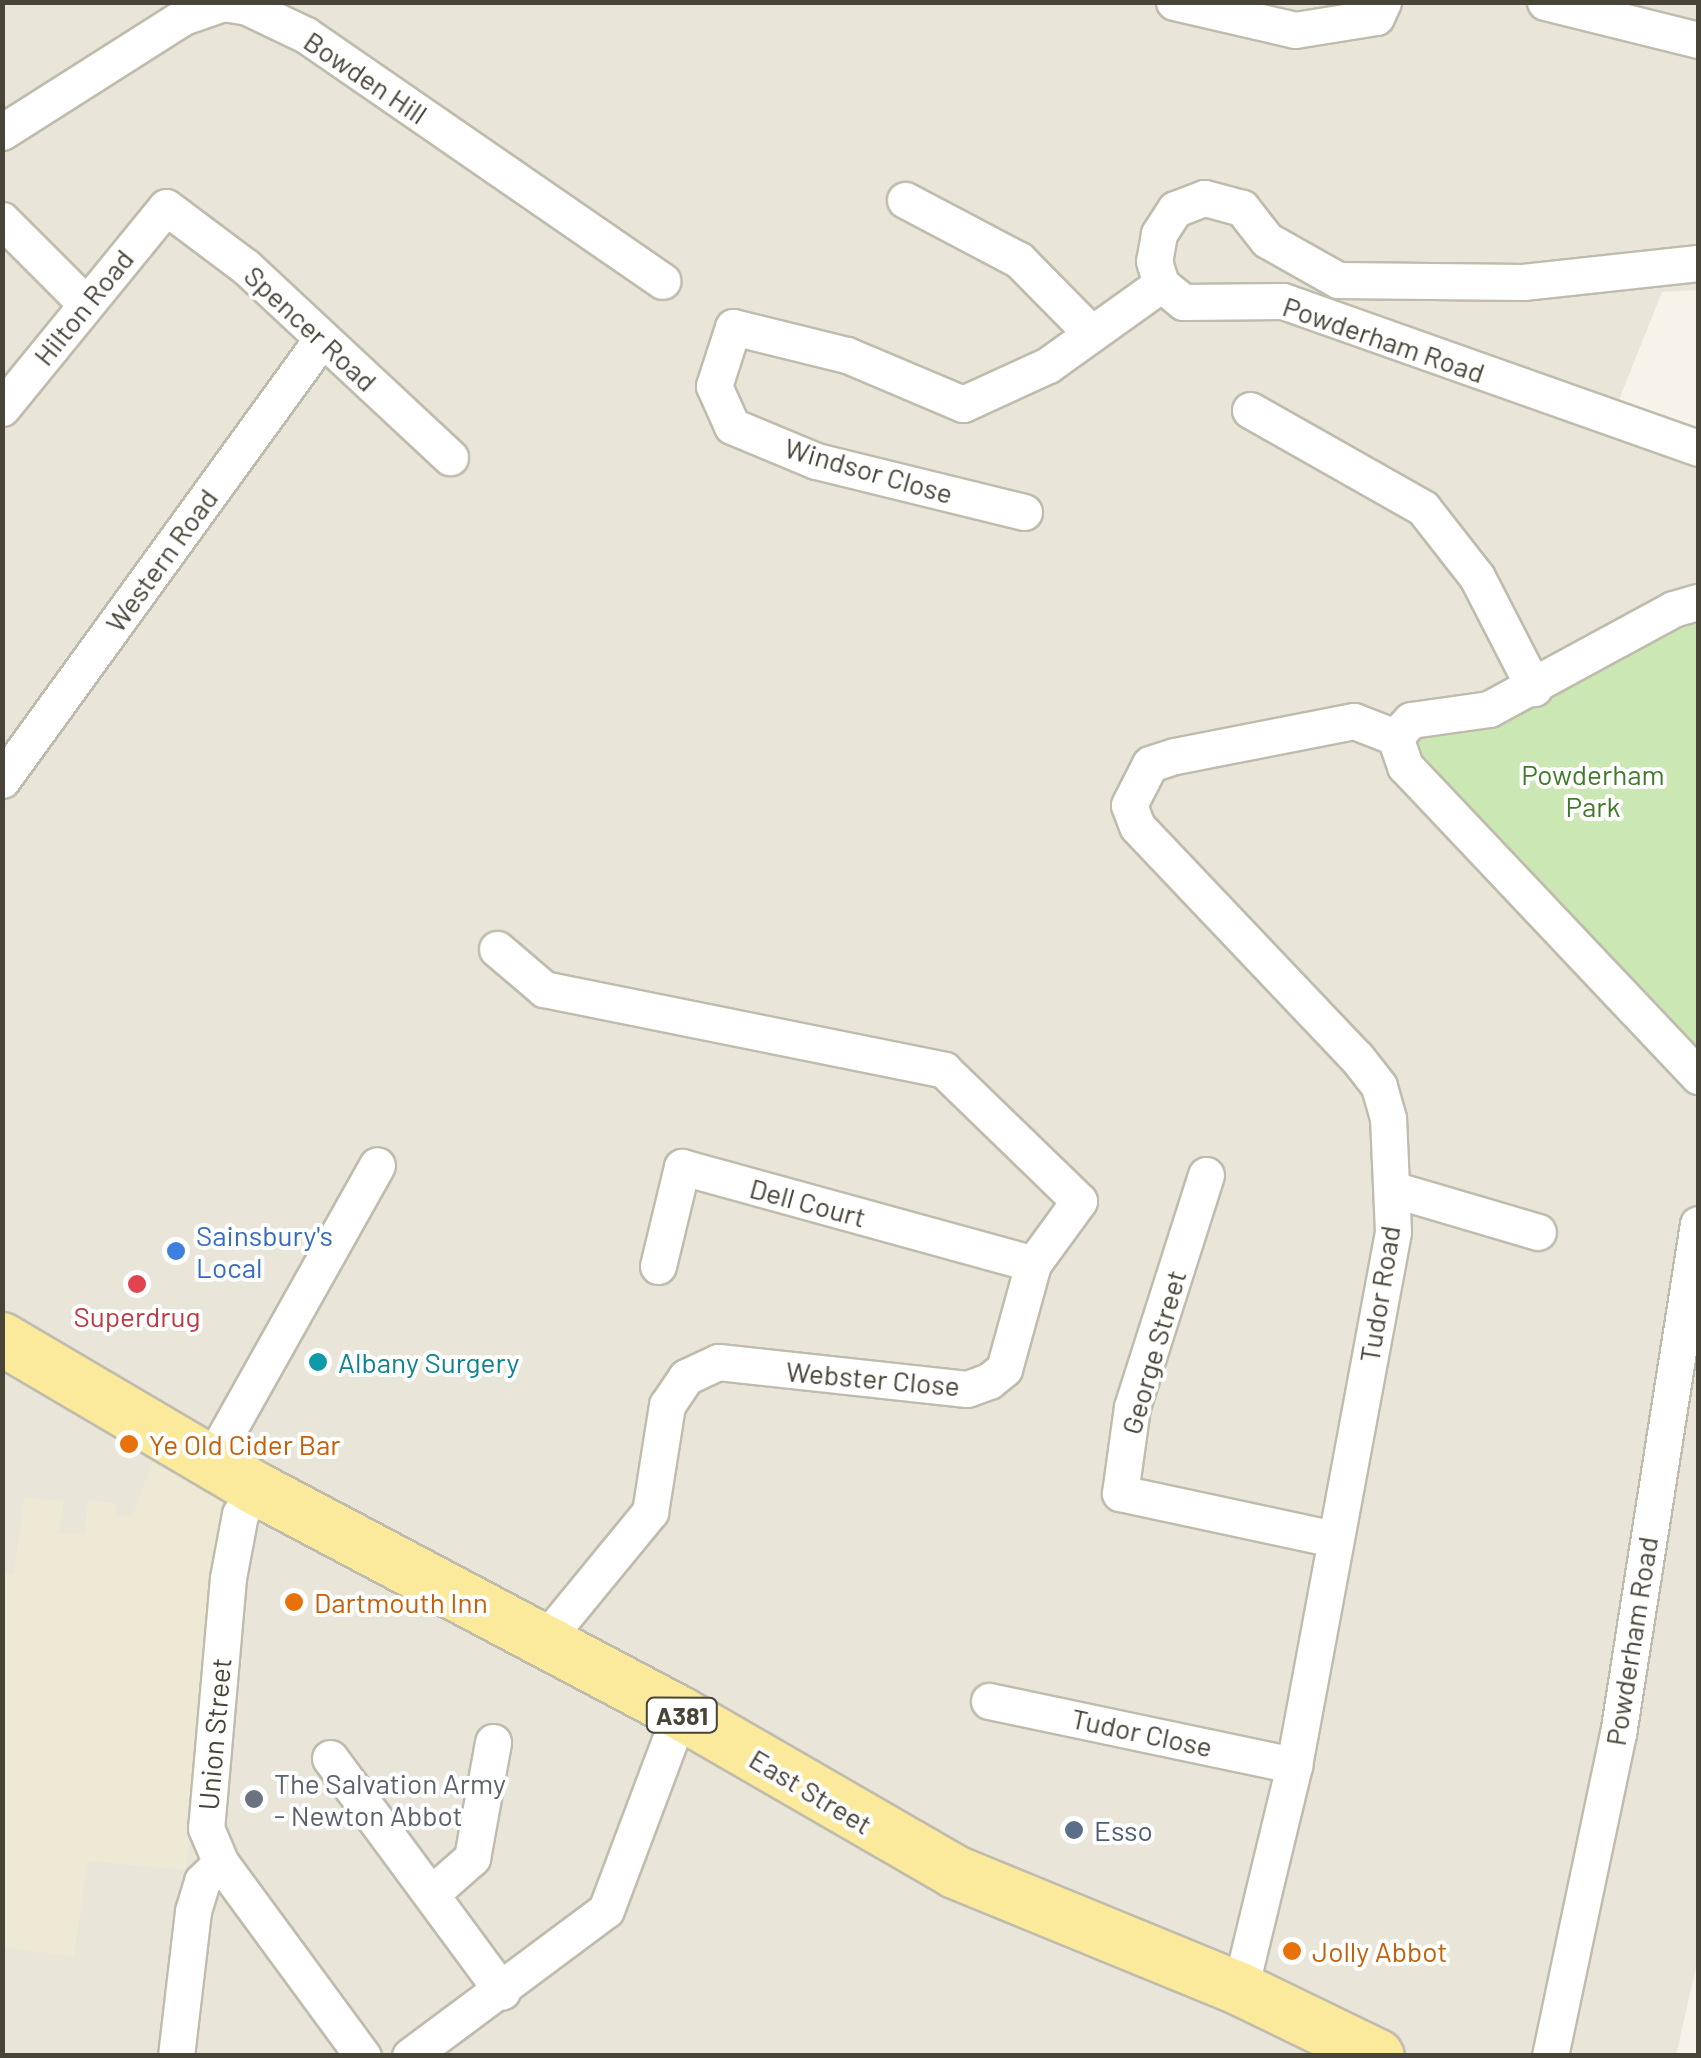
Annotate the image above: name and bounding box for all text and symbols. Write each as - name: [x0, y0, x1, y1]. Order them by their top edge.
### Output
- street label: Bowden Hill: [298, 24, 434, 130]
- street label: Hilton Road: [26, 242, 140, 372]
- street label: Spencer Road: [238, 258, 384, 398]
- street label: Powderham Road: [1279, 289, 1489, 389]
- street label: Windsor Close: [781, 430, 957, 510]
- street label: Western Road: [98, 482, 224, 638]
- park label: Powderham Park: [1521, 757, 1665, 823]
- street label: Dell Court: [746, 1170, 870, 1234]
- place label: Sainsbury's Local: [196, 1218, 333, 1284]
- street label: Tudor Road: [1352, 1223, 1406, 1365]
- marker: Sainsbury's Local: [165, 1240, 187, 1262]
- street label: George Street: [1114, 1266, 1192, 1438]
- marker: Superdrug: [126, 1273, 148, 1295]
- place label: Superdrug: [73, 1299, 201, 1333]
- place label: Albany Surgery: [338, 1345, 519, 1379]
- marker: Albany Surgery: [307, 1351, 329, 1373]
- street label: Webster Close: [785, 1354, 961, 1402]
- place label: Ye Old Cider Bar: [149, 1427, 340, 1461]
- marker: Ye Old Cider Bar: [118, 1433, 140, 1455]
- street label: Powderham Road: [1598, 1534, 1664, 1748]
- place label: Dartmouth Inn: [314, 1585, 488, 1619]
- marker: Dartmouth Inn: [283, 1591, 305, 1613]
- street label: Union Street: [191, 1656, 237, 1812]
- road number: A381: [644, 1695, 720, 1735]
- street label: Tudor Close: [1068, 1701, 1216, 1763]
- street label: East Street: [744, 1741, 878, 1841]
- place label: The Salvation Army - Newton Abbot: [274, 1766, 506, 1832]
- marker: The Salvation Army - Newton Abbot: [243, 1788, 265, 1810]
- place label: Esso: [1094, 1813, 1153, 1847]
- marker: Esso: [1063, 1819, 1085, 1841]
- place label: Jolly Abbot: [1312, 1934, 1447, 1968]
- marker: Jolly Abbot: [1281, 1940, 1303, 1962]

